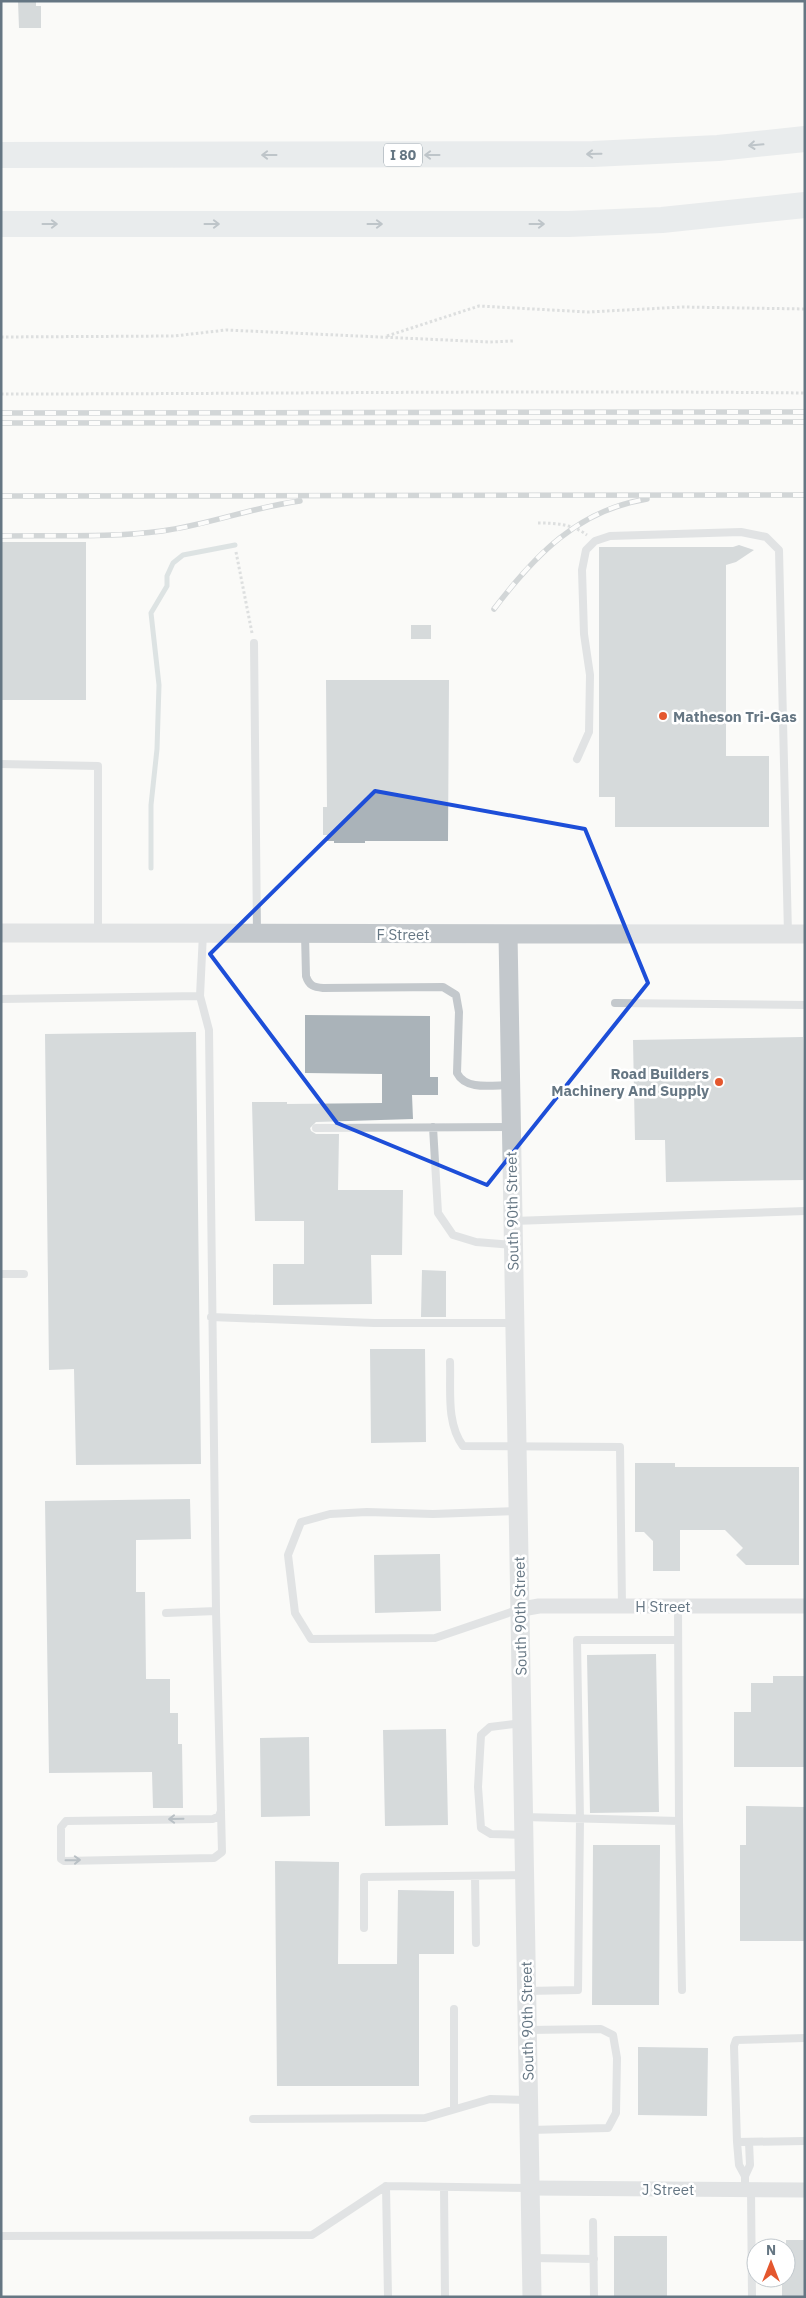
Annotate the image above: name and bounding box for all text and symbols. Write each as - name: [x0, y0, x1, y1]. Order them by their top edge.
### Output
- one-way arrow: [749, 140, 765, 150]
- road number: I 80: [384, 144, 422, 166]
- one-way arrow: [586, 149, 602, 158]
- one-way arrow: [261, 150, 278, 160]
- one-way arrow: [424, 150, 440, 160]
- one-way arrow: [42, 219, 58, 229]
- one-way arrow: [204, 219, 220, 229]
- one-way arrow: [366, 219, 383, 229]
- one-way arrow: [529, 219, 545, 229]
- place label: Matheson Tri-Gas: [673, 707, 797, 726]
- marker: Matheson Tri-Gas: [657, 710, 669, 722]
- street label: F Street: [376, 925, 430, 944]
- place label: Road Builders Machinery And Supply: [551, 1064, 709, 1100]
- marker: Road Builders Machinery And Supply: [713, 1076, 725, 1088]
- street label: South 90th Street: [501, 1151, 523, 1271]
- street label: South 90th Street: [509, 1556, 531, 1676]
- street label: H Street: [635, 1597, 691, 1616]
- one-way arrow: [168, 1814, 184, 1824]
- one-way arrow: [65, 1856, 81, 1865]
- street label: South 90th Street: [516, 1961, 538, 2081]
- street label: J Street: [642, 2180, 694, 2199]
- north arrow: [746, 2238, 796, 2288]
- text: N: [766, 2241, 776, 2259]

